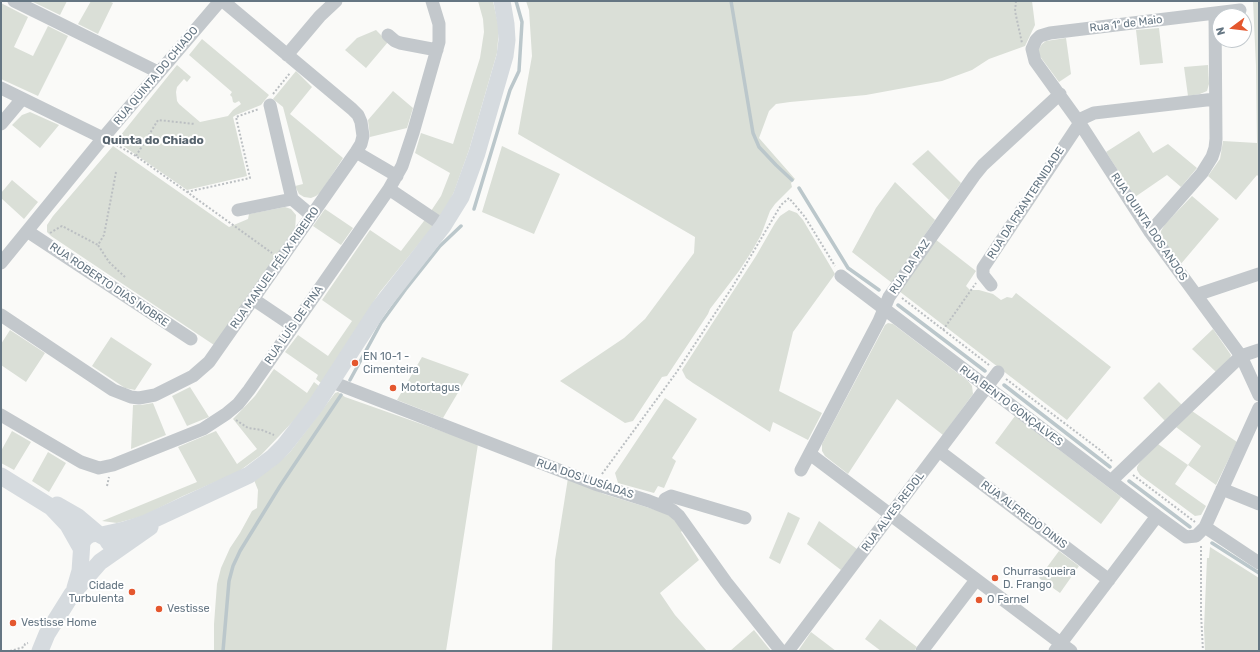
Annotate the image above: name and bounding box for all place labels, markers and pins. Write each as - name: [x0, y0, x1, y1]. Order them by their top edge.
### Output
- place label: EN 10-1 - Cimenteira: [363, 350, 419, 376]
- marker: EN 10-1 - Cimenteira: [350, 358, 360, 368]
- place label: Motortagus: [401, 381, 460, 395]
- marker: Motortagus: [388, 383, 398, 393]
- place label: Churrasqueira D. Frango: [1003, 565, 1076, 591]
- marker: Churrasqueira D. Frango: [990, 573, 1000, 583]
- place label: Cidade Turbulenta: [69, 579, 124, 605]
- marker: Cidade Turbulenta: [127, 587, 137, 597]
- place label: O Farnel: [987, 593, 1029, 607]
- marker: O Farnel: [974, 595, 984, 605]
- place label: Vestisse: [167, 602, 210, 616]
- marker: Vestisse: [154, 604, 164, 614]
- place label: Vestisse Home: [21, 616, 97, 630]
- marker: Vestisse Home: [8, 618, 18, 628]

